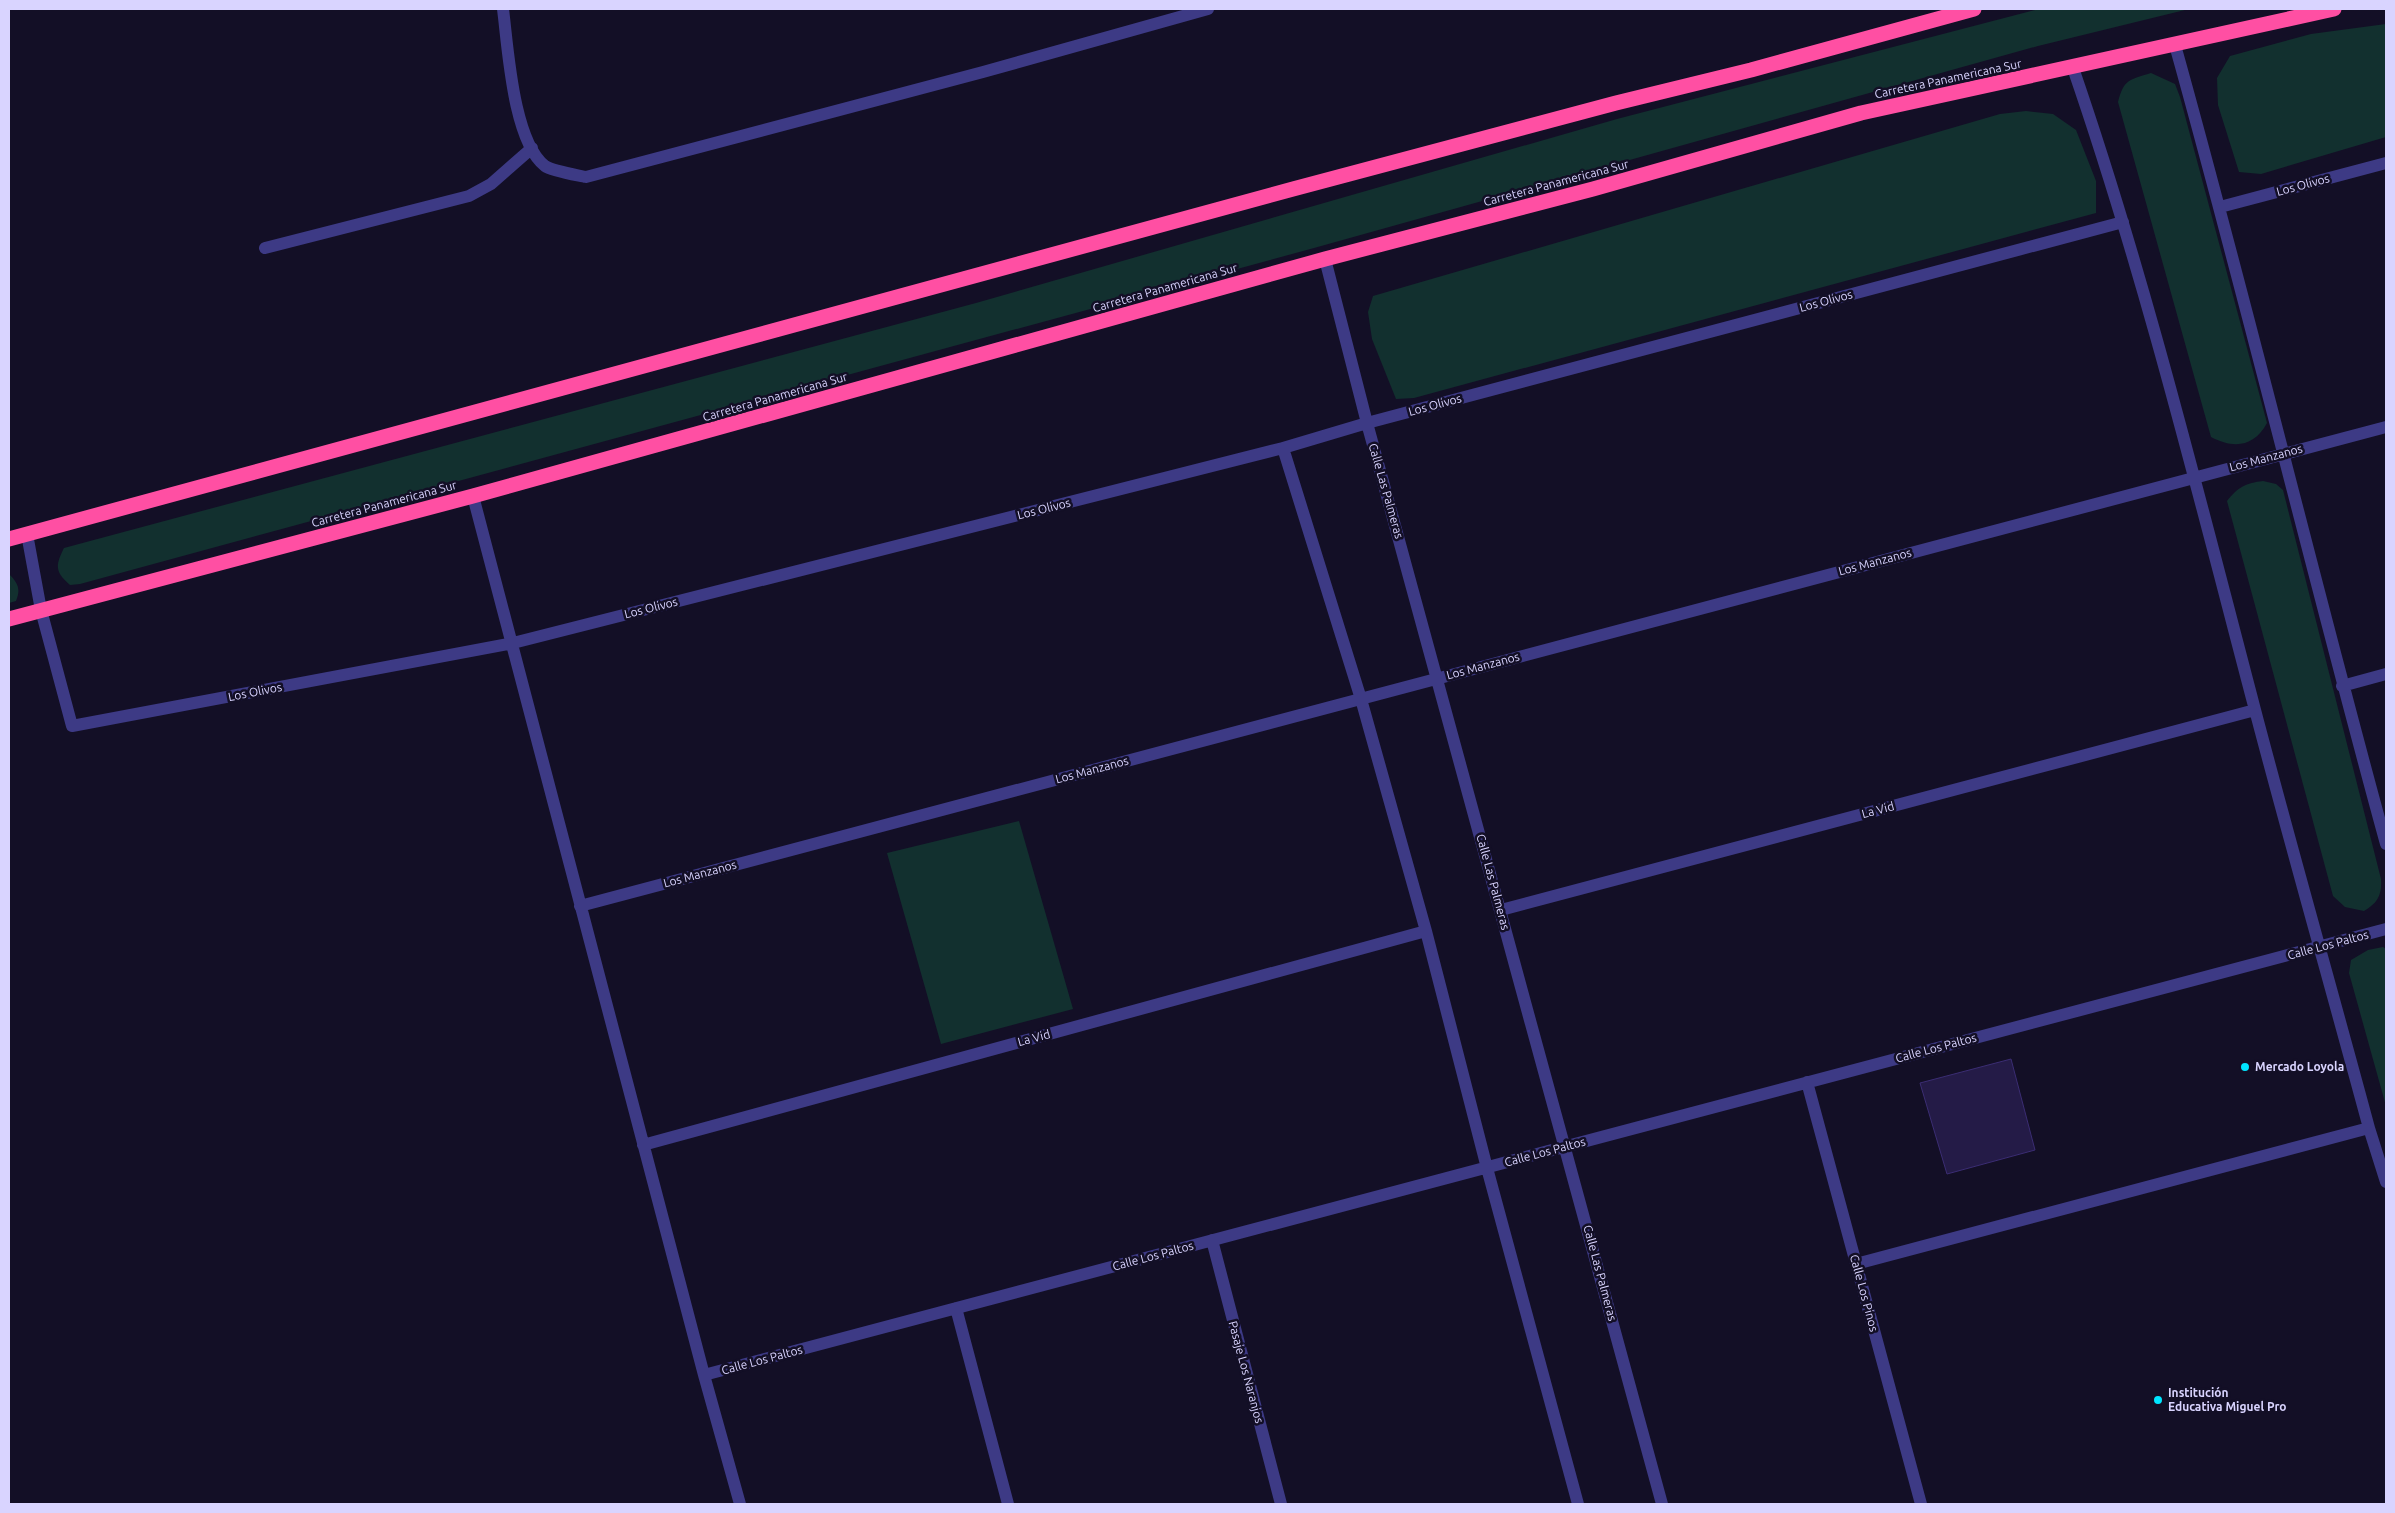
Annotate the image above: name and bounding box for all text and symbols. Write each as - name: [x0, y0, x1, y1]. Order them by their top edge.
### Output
- street label: Carretera Panamericana Sur: [1873, 56, 2023, 100]
- street label: Carretera Panamericana Sur: [1482, 157, 1630, 208]
- street label: Los Olivos: [2275, 171, 2331, 198]
- street label: Carretera Panamericana Sur: [1091, 260, 1239, 314]
- street label: Los Olivos: [1798, 287, 1854, 314]
- street label: Carretera Panamericana Sur: [701, 369, 849, 423]
- street label: Los Olivos: [1407, 391, 1463, 418]
- street label: Los Manzanos: [2228, 441, 2304, 474]
- street label: Calle Las Palmeras: [1367, 442, 1406, 540]
- street label: Carretera Panamericana Sur: [310, 478, 458, 529]
- street label: Los Olivos: [1016, 496, 1072, 521]
- street label: Los Manzanos: [1837, 545, 1913, 578]
- street label: Los Olivos: [623, 595, 679, 620]
- street label: Los Manzanos: [1445, 649, 1521, 682]
- street label: Los Olivos: [227, 680, 283, 703]
- street label: Los Manzanos: [1054, 753, 1130, 786]
- street label: La Vid: [1860, 799, 1895, 820]
- street label: Calle Las Palmeras: [1474, 833, 1513, 931]
- street label: Los Manzanos: [662, 857, 738, 890]
- street label: Calle Los Paltos: [2286, 927, 2370, 962]
- street label: La Vid: [1016, 1027, 1051, 1048]
- street label: Calle Los Paltos: [1894, 1030, 1978, 1065]
- place label: Mercado Loyola: [2255, 1060, 2344, 1073]
- marker: Mercado Loyola: [2239, 1061, 2251, 1073]
- street label: Calle Los Paltos: [1503, 1134, 1587, 1169]
- street label: Calle Las Palmeras: [1581, 1224, 1620, 1322]
- street label: Calle Los Paltos: [1111, 1238, 1195, 1273]
- street label: Calle Los Pinos: [1848, 1253, 1881, 1333]
- street label: Pasaje Los Naranjos: [1227, 1319, 1266, 1424]
- street label: Calle Los Paltos: [720, 1342, 804, 1377]
- place label: Institución Educativa Miguel Pro: [2168, 1386, 2287, 1413]
- marker: Institución Educativa Miguel Pro: [2152, 1394, 2164, 1406]

